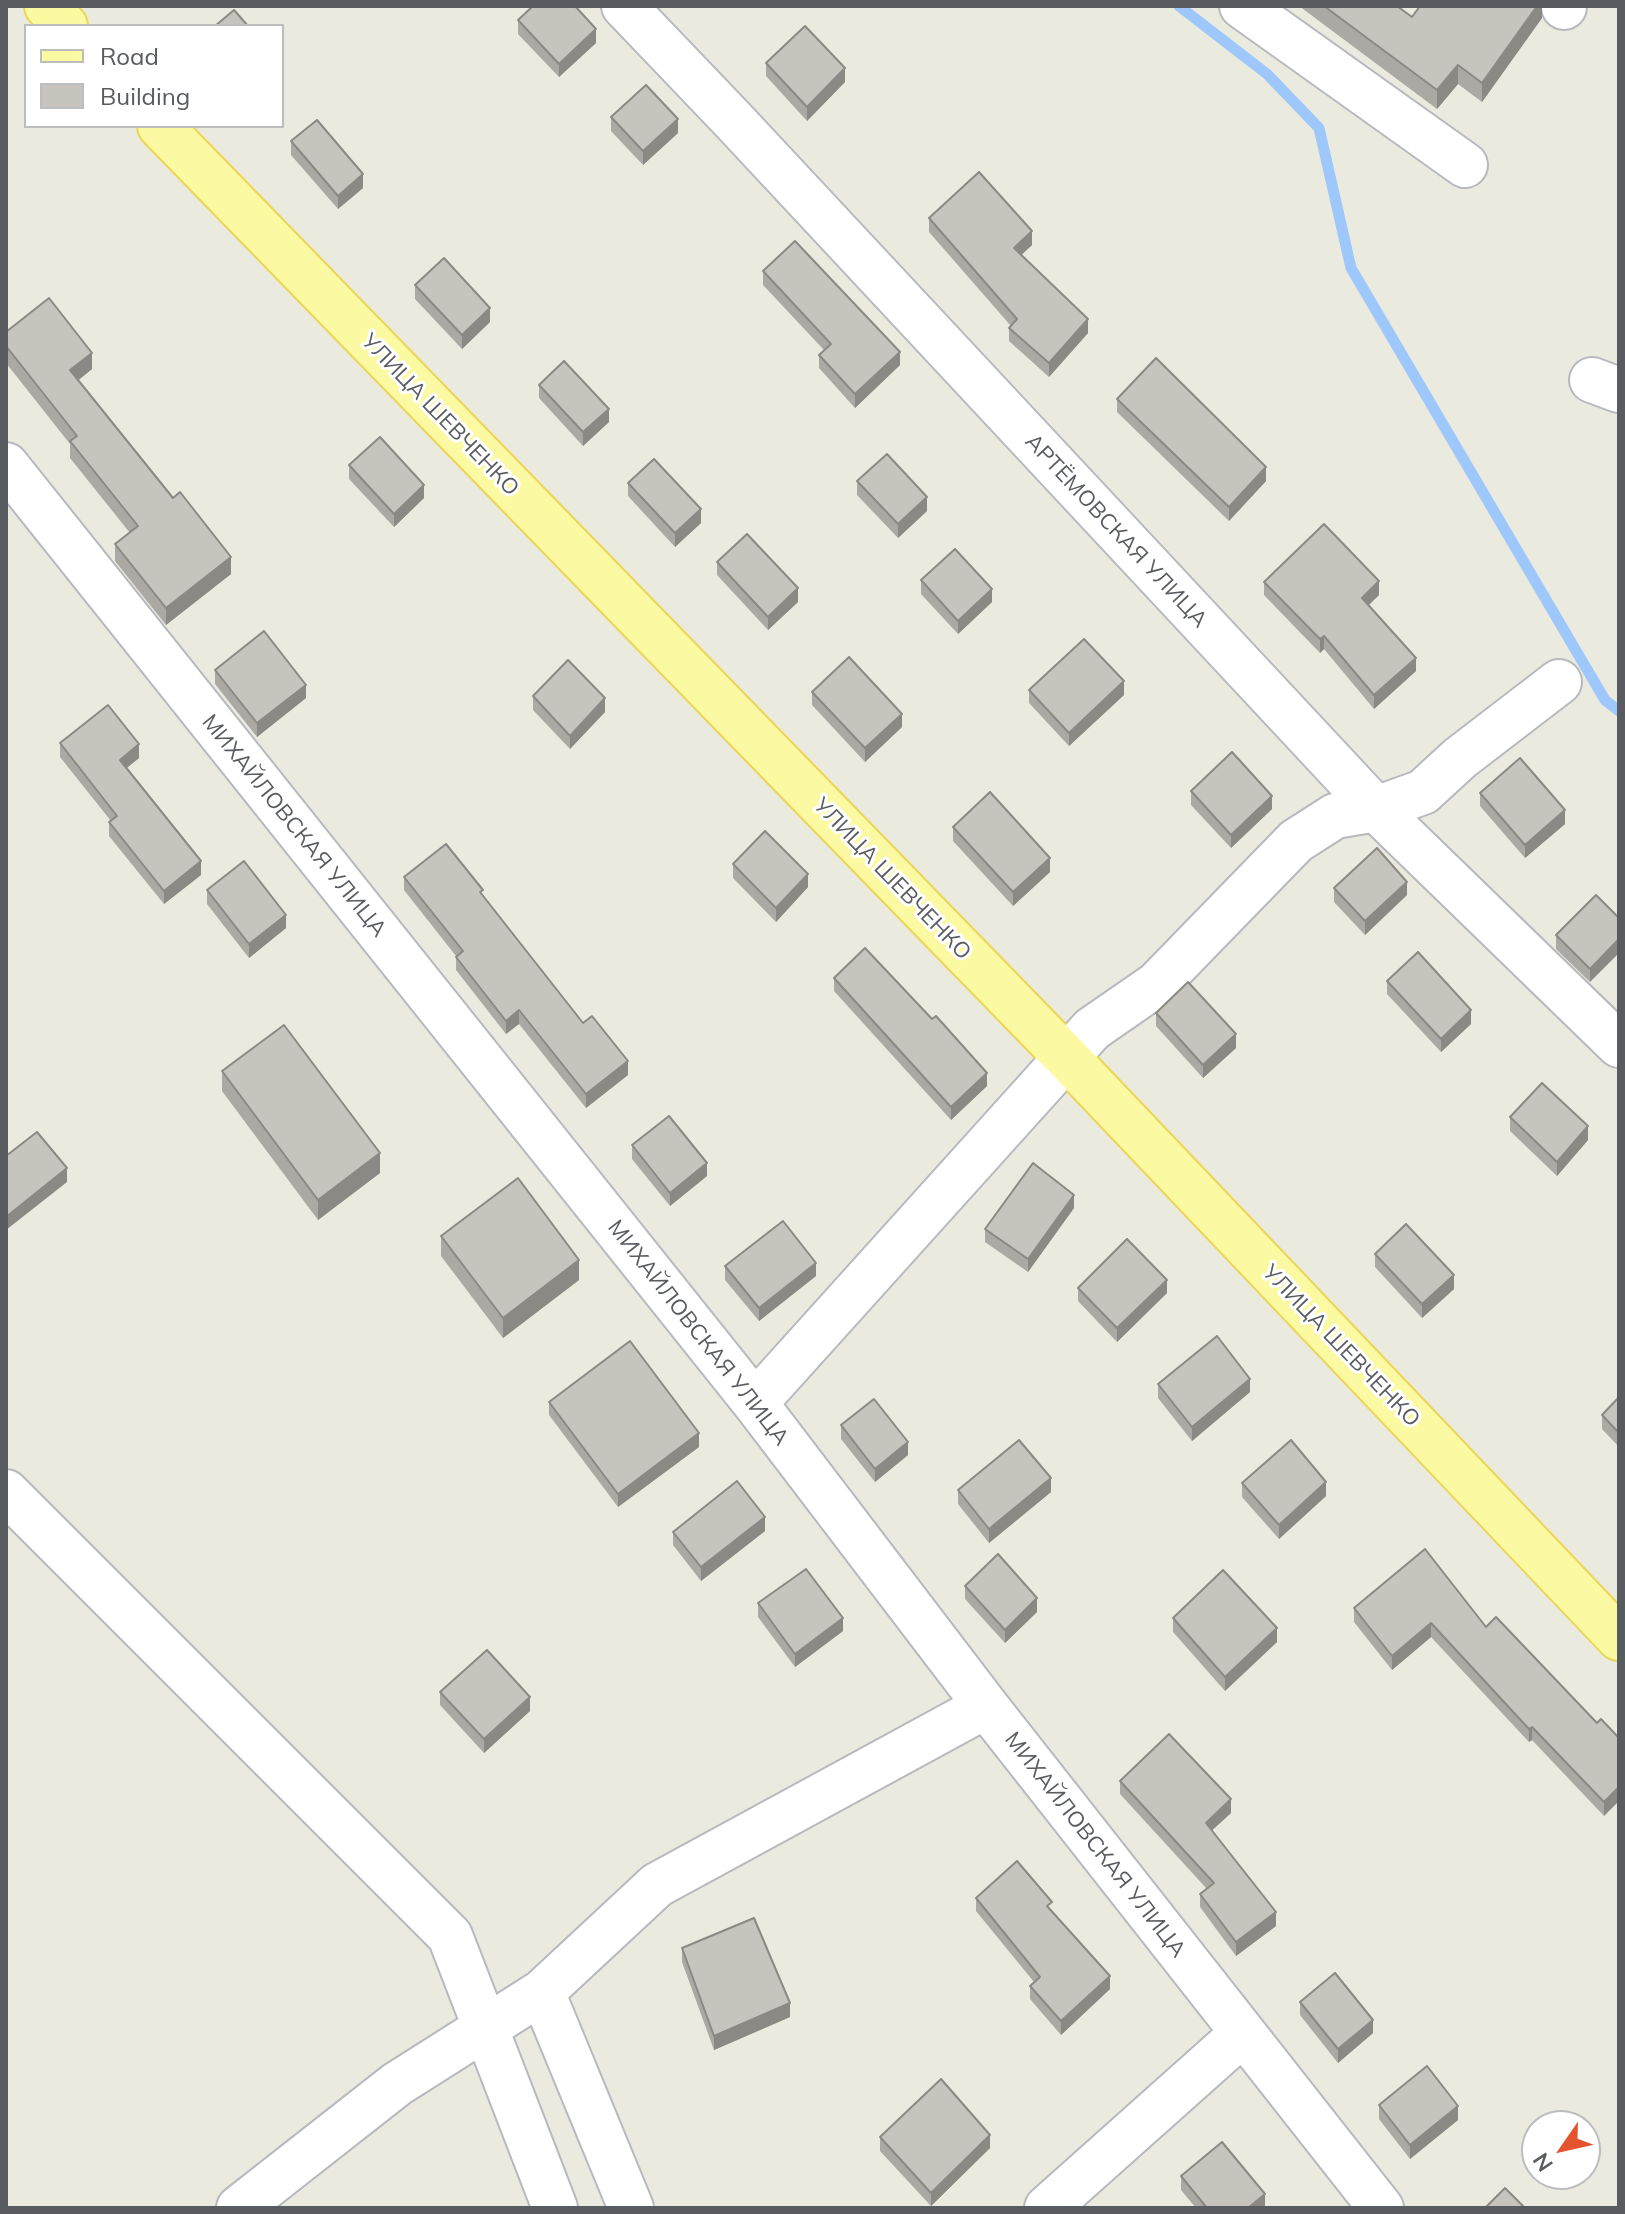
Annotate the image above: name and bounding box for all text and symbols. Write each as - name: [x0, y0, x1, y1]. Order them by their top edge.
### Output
- legend: [24, 24, 284, 128]
- text: Road: [100, 41, 159, 71]
- text: Building: [100, 81, 190, 111]
- street label: УЛИЦА ШЕВЧЕНКО: [356, 328, 524, 502]
- street label: АРТЁМОВСКАЯ УЛИЦА: [1019, 429, 1213, 633]
- street label: МИХАЙЛОВСКАЯ УЛИЦА: [196, 709, 392, 943]
- street label: УЛИЦА ШЕВЧЕНКО: [808, 792, 976, 966]
- street label: МИХАЙЛОВСКАЯ УЛИЦА: [602, 1215, 794, 1451]
- street label: УЛИЦА ШЕВЧЕНКО: [1257, 1259, 1425, 1433]
- street label: МИХАЙЛОВСКАЯ УЛИЦА: [999, 1727, 1191, 1963]
- north arrow: [1521, 2110, 1601, 2190]
- text: N: [1527, 2148, 1559, 2177]

